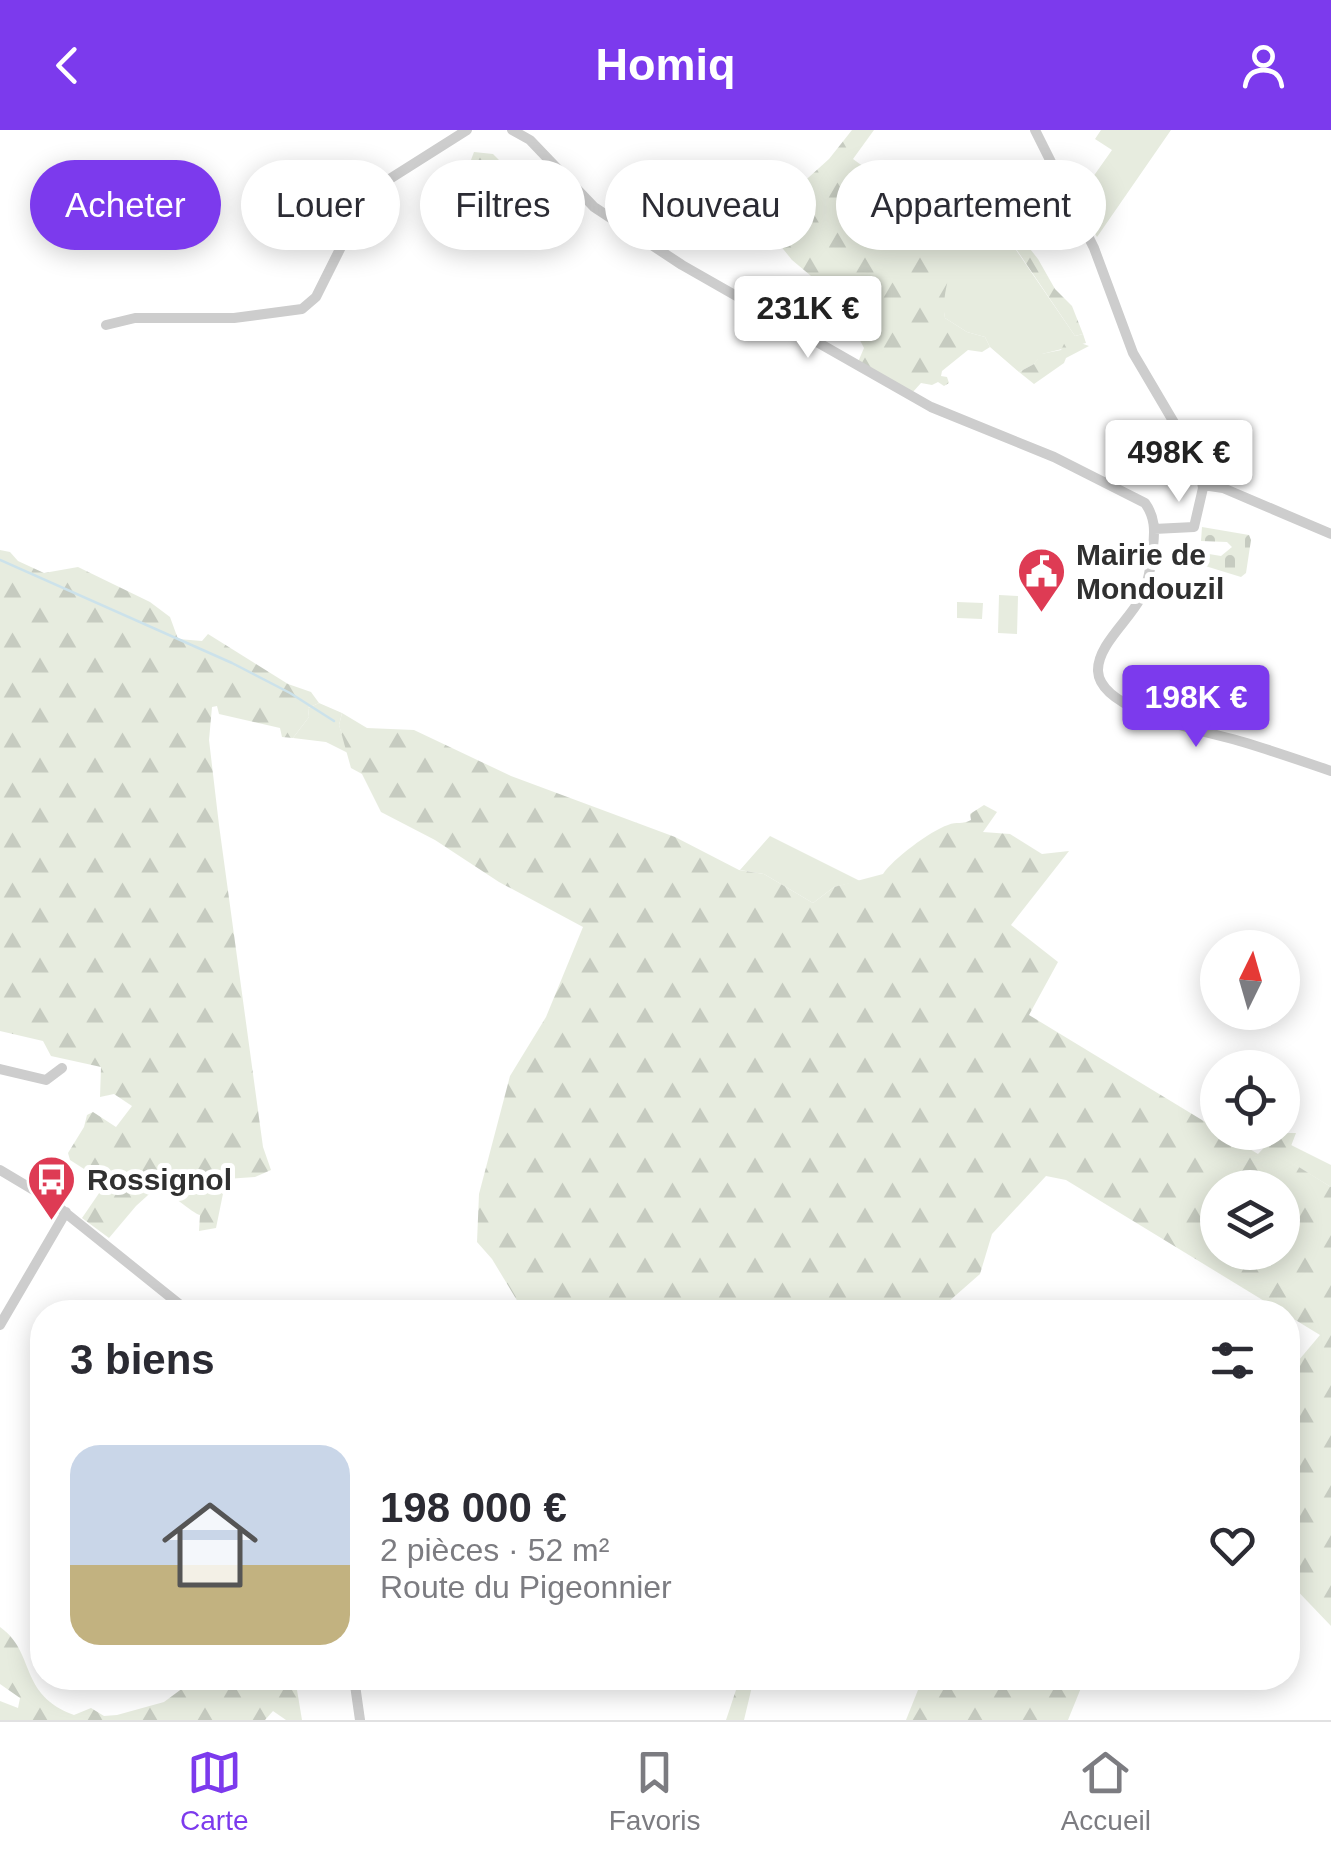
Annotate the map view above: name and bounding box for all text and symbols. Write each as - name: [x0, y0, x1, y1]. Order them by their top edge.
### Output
- icon: back: [40, 38, 95, 93]
- icon: person: [1236, 38, 1291, 93]
- text: Homiq: [596, 39, 736, 90]
- chip: Acheter: [30, 160, 221, 250]
- chip: Louer: [241, 160, 400, 250]
- chip: Filtres: [420, 160, 585, 250]
- chip: Nouveau: [605, 160, 816, 250]
- chip: Appartement: [836, 160, 1106, 250]
- pin: 231K €: [727, 276, 889, 361]
- text: 231K €: [756, 290, 860, 326]
- pin: 498K €: [1098, 420, 1260, 505]
- text: 498K €: [1127, 434, 1231, 470]
- place label: Mairie de Mondouzil: [1076, 538, 1224, 605]
- public building icon: Mairie de Mondouzil: [1015, 546, 1067, 614]
- pin: 198K €: [1115, 665, 1277, 750]
- text: 198K €: [1144, 679, 1248, 715]
- north arrow: [1200, 930, 1300, 1030]
- map controls: [1200, 930, 1300, 1270]
- button: locate: [1200, 1050, 1300, 1150]
- bus stop icon: Rossignol: [26, 1154, 78, 1222]
- place label: Rossignol: [87, 1163, 232, 1196]
- button: layers: [1200, 1170, 1300, 1270]
- icon: filters: [1205, 1333, 1260, 1388]
- text: 3 biens: [70, 1336, 215, 1383]
- text: 198 000 €: [380, 1484, 567, 1531]
- icon: home: [150, 1485, 270, 1605]
- icon: heart: [1205, 1518, 1260, 1573]
- text: 2 pièces · 52 m²: [380, 1532, 609, 1568]
- text: Route du Pigeonnier: [380, 1569, 672, 1605]
- tab: Carte: [180, 1745, 249, 1837]
- tab: Favoris: [609, 1745, 701, 1837]
- tab: Accueil: [1061, 1745, 1151, 1837]

